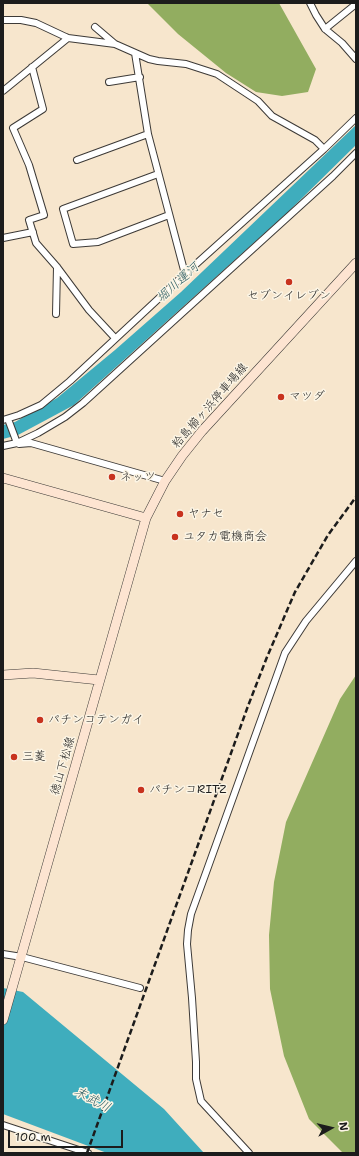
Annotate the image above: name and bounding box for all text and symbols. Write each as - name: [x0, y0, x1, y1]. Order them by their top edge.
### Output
- water label: 堀川運河: [153, 260, 203, 306]
- marker: セブンイレブン: [284, 277, 294, 287]
- place label: セブンイレブン: [247, 289, 331, 303]
- street label: 粭島櫛ヶ浜停車場線: [169, 361, 251, 451]
- place label: マツダ: [289, 390, 325, 404]
- marker: マツダ: [276, 392, 286, 402]
- place label: ネッツ: [120, 470, 156, 484]
- marker: ネッツ: [107, 472, 117, 482]
- place label: ヤナセ: [188, 507, 224, 521]
- marker: ヤナセ: [175, 509, 185, 519]
- place label: ユタカ電機商会: [183, 530, 267, 544]
- marker: ユタカ電機商会: [170, 532, 180, 542]
- place label: パチンコテンガイ: [48, 713, 144, 727]
- marker: パチンコテンガイ: [35, 715, 45, 725]
- street label: 徳山下松線: [48, 735, 78, 797]
- place label: 三菱: [22, 750, 46, 764]
- marker: 三菱: [9, 752, 19, 762]
- place label: パチンコRITZ: [149, 783, 227, 797]
- marker: パチンコRITZ: [136, 785, 146, 795]
- water label: 末武川: [71, 1084, 113, 1116]
- north arrow: [311, 1108, 351, 1148]
- text: N: [335, 1121, 351, 1132]
- scale bar: [10, 1122, 125, 1148]
- text: 100 m: [15, 1129, 51, 1145]

